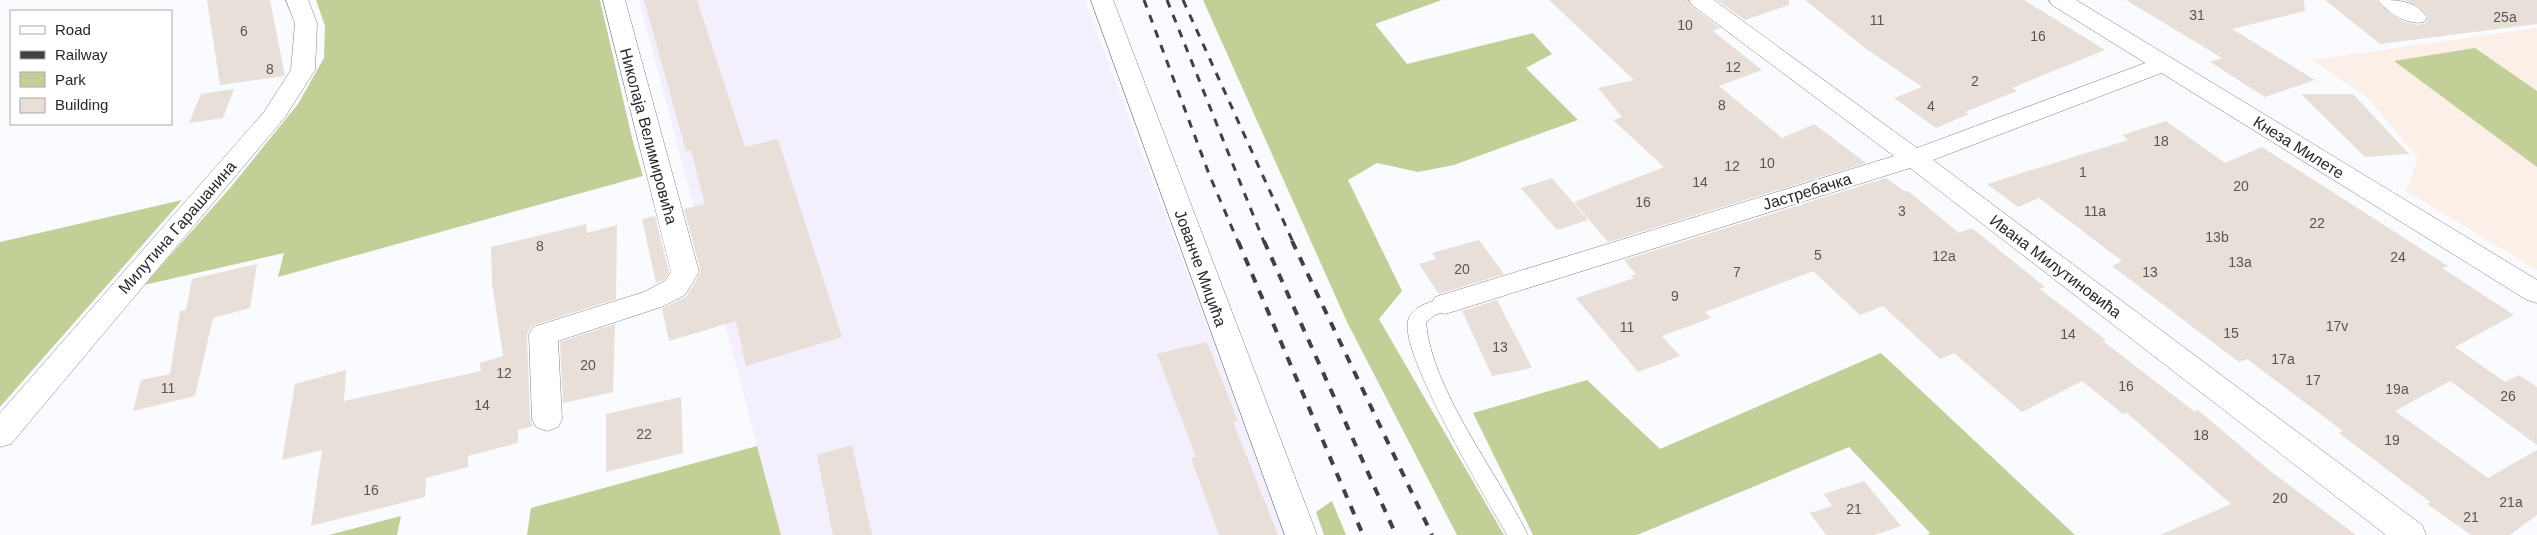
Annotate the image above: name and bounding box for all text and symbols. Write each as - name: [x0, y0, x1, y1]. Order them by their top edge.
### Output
- house number: 31: [2189, 7, 2205, 23]
- house number: 25a: [2493, 9, 2517, 25]
- legend: [10, 10, 172, 125]
- house number: 11: [1870, 12, 1884, 28]
- house number: 10: [1677, 17, 1693, 33]
- text: Road: [55, 21, 91, 38]
- house number: 6: [240, 23, 248, 39]
- house number: 16: [2030, 28, 2046, 44]
- text: Railway: [55, 46, 108, 63]
- street label: Николаја Велимировића: [617, 46, 680, 226]
- house number: 12: [1725, 59, 1741, 75]
- house number: 8: [266, 61, 274, 77]
- text: Park: [55, 71, 86, 88]
- house number: 2: [1971, 73, 1979, 89]
- text: Building: [55, 96, 108, 113]
- house number: 8: [1718, 97, 1726, 113]
- house number: 4: [1927, 98, 1935, 114]
- street label: Кнеза Милете: [2250, 113, 2347, 182]
- house number: 18: [2153, 133, 2169, 149]
- house number: 10: [1759, 155, 1775, 171]
- street label: Милутина Гарашанина: [115, 158, 240, 297]
- house number: 12: [1724, 158, 1740, 174]
- house number: 1: [2079, 164, 2087, 180]
- street label: Јастребачка: [1761, 170, 1854, 213]
- house number: 14: [1692, 174, 1708, 190]
- house number: 20: [2233, 178, 2249, 194]
- house number: 16: [1635, 194, 1651, 210]
- house number: 3: [1898, 203, 1906, 219]
- house number: 11a: [2084, 203, 2106, 219]
- street label: Јованче Мицића: [1172, 208, 1230, 329]
- street label: Ивана Милутиновића: [1987, 212, 2125, 321]
- house number: 22: [2309, 215, 2325, 231]
- house number: 13b: [2205, 229, 2229, 245]
- house number: 8: [536, 238, 544, 254]
- house number: 5: [1814, 247, 1822, 263]
- house number: 12a: [1932, 248, 1956, 264]
- house number: 24: [2390, 249, 2406, 265]
- house number: 13a: [2228, 254, 2252, 270]
- house number: 20: [1454, 261, 1470, 277]
- house number: 7: [1733, 264, 1741, 280]
- house number: 13: [2142, 264, 2158, 280]
- house number: 9: [1671, 288, 1679, 304]
- house number: 17v: [2326, 318, 2348, 334]
- house number: 11: [1620, 319, 1634, 335]
- house number: 15: [2223, 325, 2239, 341]
- house number: 14: [2060, 326, 2076, 342]
- house number: 13: [1492, 339, 1508, 355]
- house number: 17a: [2271, 351, 2295, 367]
- house number: 20: [580, 357, 596, 373]
- house number: 12: [496, 365, 512, 381]
- house number: 17: [2305, 372, 2321, 388]
- house number: 16: [2118, 378, 2134, 394]
- house number: 11: [161, 380, 175, 396]
- house number: 19a: [2385, 381, 2409, 397]
- house number: 26: [2500, 388, 2516, 404]
- house number: 14: [474, 397, 490, 413]
- house number: 22: [636, 426, 652, 442]
- house number: 18: [2193, 427, 2209, 443]
- house number: 19: [2384, 432, 2400, 448]
- house number: 16: [363, 482, 379, 498]
- house number: 20: [2272, 490, 2288, 506]
- house number: 21a: [2499, 494, 2523, 510]
- house number: 21: [1846, 501, 1862, 517]
- house number: 21: [2463, 509, 2479, 525]

